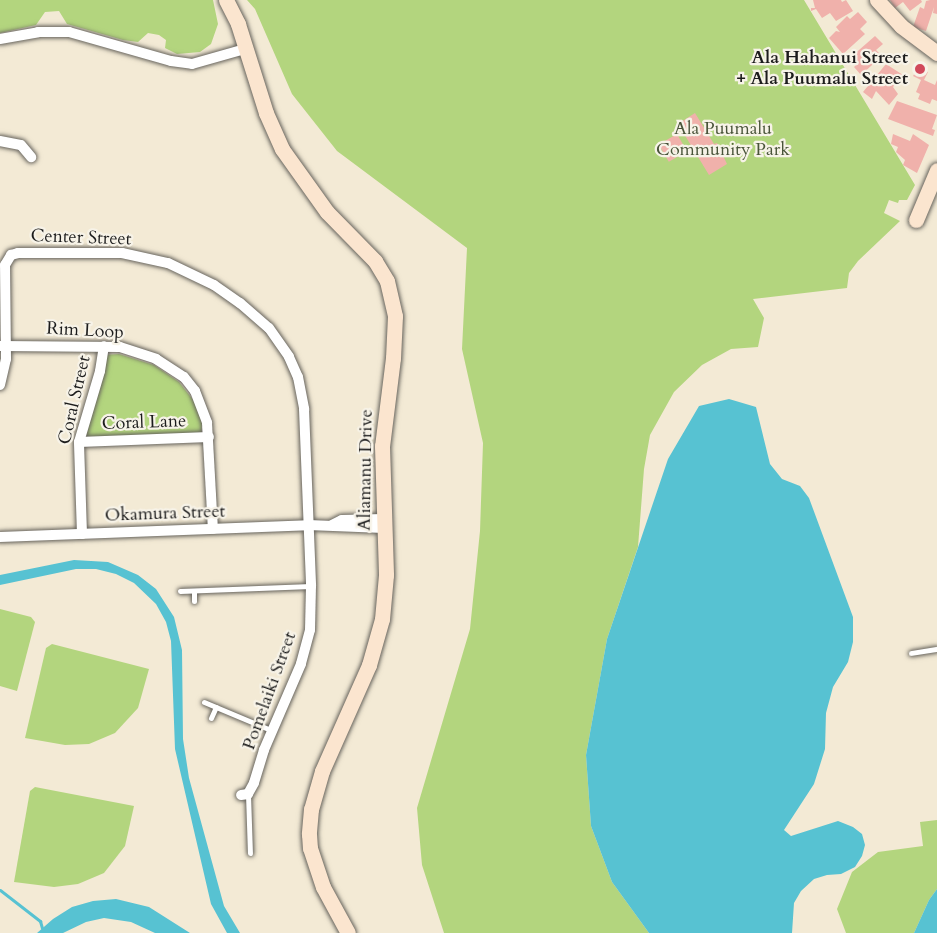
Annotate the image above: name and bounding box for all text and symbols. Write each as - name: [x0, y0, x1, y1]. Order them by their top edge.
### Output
- place label: Ala Hahanui Street + Ala Puumalu Street: [736, 48, 908, 90]
- marker: Ala Hahanui Street + Ala Puumalu Street: [913, 62, 927, 76]
- park label: Ala Puumalu Community Park: [656, 119, 790, 162]
- street label: Center Street: [30, 225, 132, 251]
- street label: Rim Loop: [46, 318, 124, 344]
- street label: Coral Street: [54, 353, 96, 447]
- street label: Aliamanu Drive: [354, 409, 378, 531]
- street label: Coral Lane: [101, 411, 187, 435]
- street label: Okamura Street: [104, 501, 226, 527]
- street label: Pomelaiki Street: [239, 629, 301, 753]

